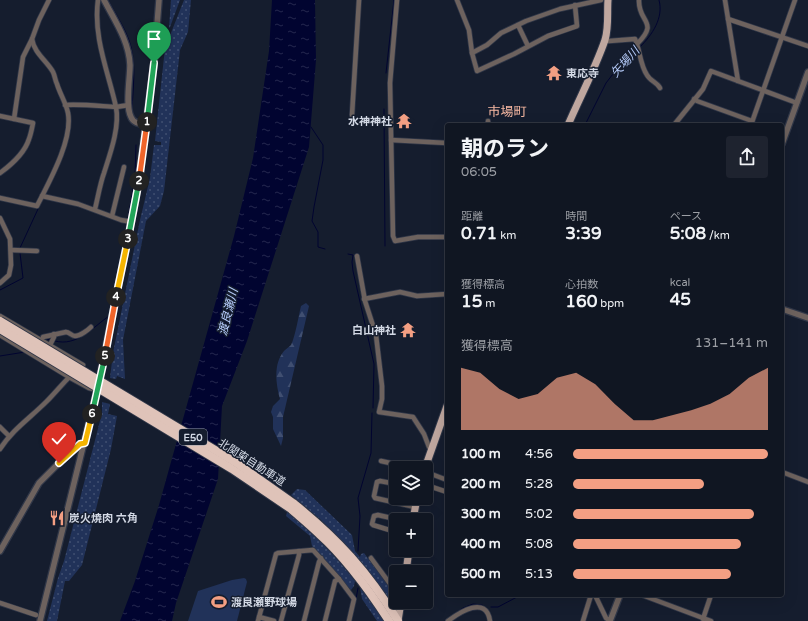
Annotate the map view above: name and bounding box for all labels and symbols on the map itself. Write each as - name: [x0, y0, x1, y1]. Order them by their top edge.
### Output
- pin: [137, 22, 171, 63]
- water label: 矢場川: [608, 42, 644, 80]
- temple icon: 東応寺: [545, 64, 563, 82]
- place label: 東応寺: [566, 67, 599, 80]
- district label: 市場町: [487, 104, 527, 120]
- pin: 1: [137, 112, 157, 132]
- temple icon: 水神神社: [395, 112, 413, 130]
- place label: 水神神社: [348, 115, 392, 128]
- pin: 2: [129, 171, 149, 191]
- pin: 3: [118, 229, 138, 249]
- water label: 渡良瀬川: [215, 285, 241, 337]
- pin: 4: [106, 287, 126, 307]
- temple icon: 白山神社: [399, 321, 417, 339]
- place label: 白山神社: [352, 324, 396, 337]
- pin: 5: [95, 346, 115, 366]
- pin: 6: [82, 404, 102, 424]
- pin: [42, 422, 76, 463]
- road number: E50: [179, 429, 207, 445]
- street label: 北関東自動車道: [216, 436, 288, 489]
- restaurant icon: 炭火焼肉 六角: [48, 509, 66, 527]
- place label: 炭火焼肉 六角: [69, 512, 138, 525]
- sports icon: 渡良瀬野球場: [210, 593, 228, 611]
- place label: 渡良瀬野球場: [231, 596, 297, 609]

